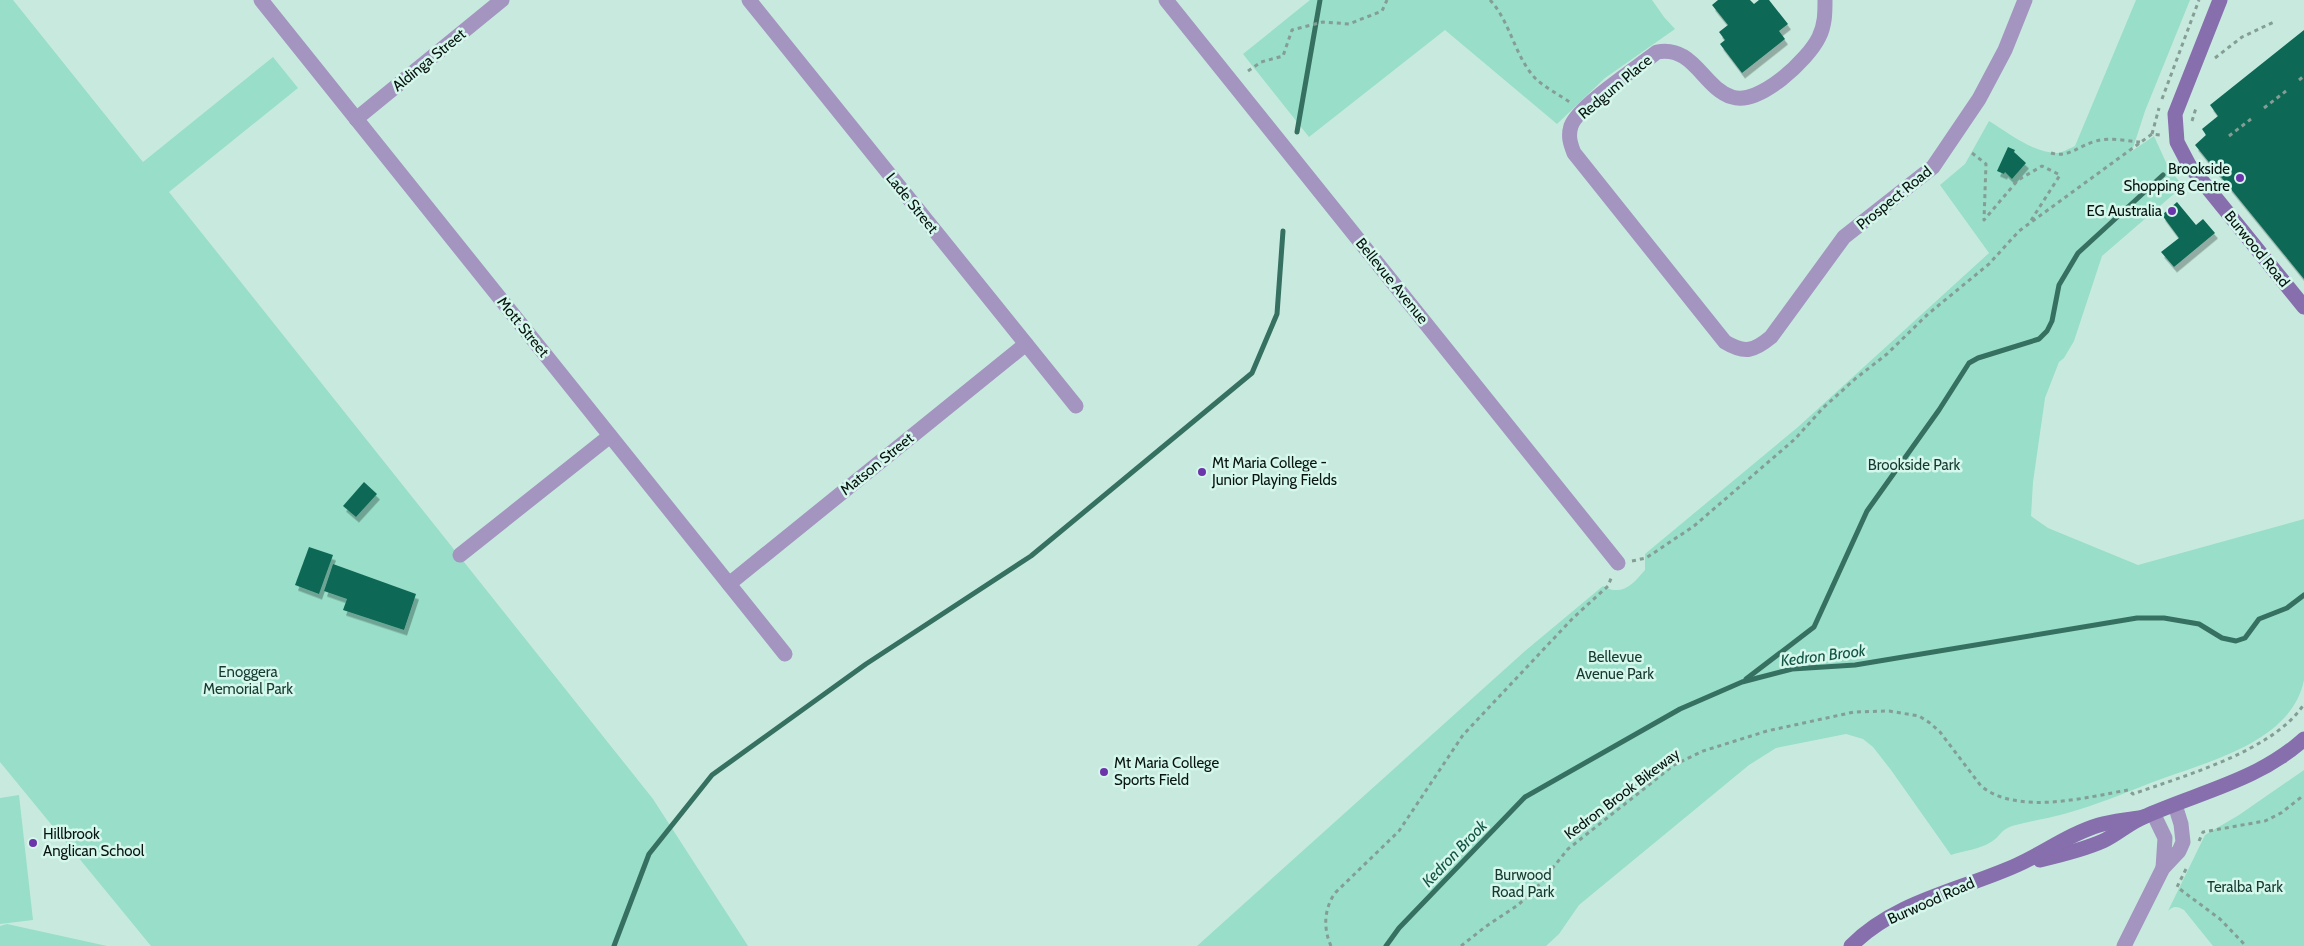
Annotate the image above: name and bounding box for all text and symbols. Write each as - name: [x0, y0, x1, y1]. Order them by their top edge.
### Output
- street label: Aldinga Street: [389, 25, 469, 95]
- street label: Redgum Place: [1575, 51, 1656, 123]
- place label: Brookside Shopping Centre: [2124, 160, 2230, 195]
- street label: Prospect Road: [1853, 162, 1935, 234]
- street label: Lade Street: [882, 169, 942, 237]
- marker: Brookside Shopping Centre: [2234, 172, 2246, 184]
- place label: EG Australia: [2086, 202, 2163, 220]
- marker: EG Australia: [2166, 205, 2178, 217]
- street label: Burwood Road: [2221, 207, 2293, 291]
- street label: Bellevue Avenue: [1352, 234, 1432, 328]
- street label: Mott Street: [493, 293, 553, 361]
- street label: Matson Street: [837, 429, 917, 499]
- place label: Mt Maria College - Junior Playing Fields: [1211, 454, 1337, 489]
- park label: Brookside Park: [1868, 456, 1960, 474]
- marker: Mt Maria College - Junior Playing Fields: [1196, 466, 1208, 478]
- water label: Kedron Brook: [1780, 641, 1868, 670]
- park label: Bellevue Avenue Park: [1576, 648, 1654, 683]
- park label: Enoggera Memorial Park: [203, 663, 293, 698]
- street label: Kedron Brook Bikeway: [1561, 744, 1684, 843]
- place label: Mt Maria College Sports Field: [1114, 754, 1220, 789]
- marker: Mt Maria College Sports Field: [1098, 766, 1110, 778]
- water label: Kedron Brook: [1418, 815, 1492, 891]
- place label: Hillbrook Anglican School: [43, 825, 145, 860]
- marker: Hillbrook Anglican School: [27, 837, 39, 849]
- park label: Burwood Road Park: [1492, 866, 1555, 901]
- street label: Burwood Road: [1885, 874, 1977, 928]
- park label: Teralba Park: [2207, 878, 2283, 896]

